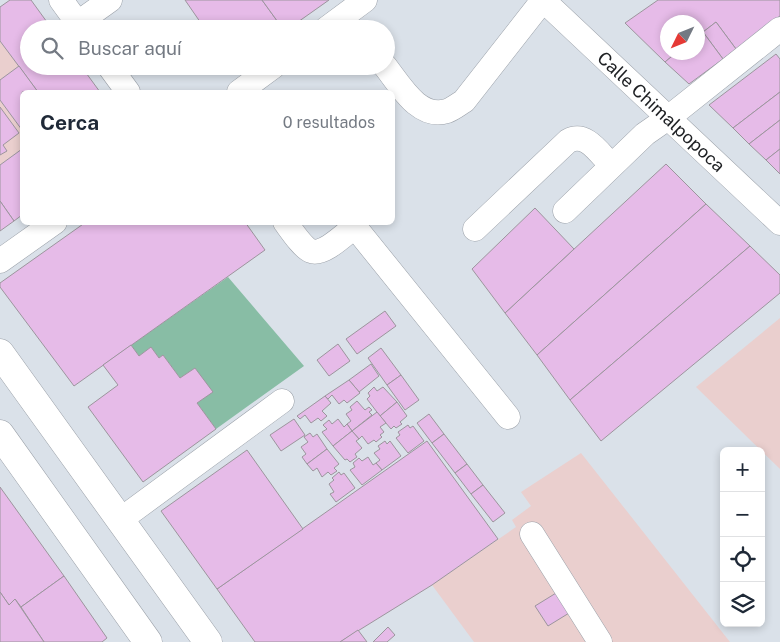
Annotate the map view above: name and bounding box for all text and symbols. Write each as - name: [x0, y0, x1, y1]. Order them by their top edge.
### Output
- north arrow: [660, 15, 705, 60]
- search box: [20, 20, 395, 75]
- icon: search: [38, 34, 66, 62]
- text: Buscar aquí: [78, 37, 182, 59]
- street label: Calle Chimalpopoca: [593, 47, 729, 176]
- text: Cerca: [40, 110, 99, 135]
- text: 0 resultados: [283, 113, 375, 132]
- map controls: [720, 447, 765, 627]
- button: +: [720, 447, 765, 492]
- button: −: [720, 492, 765, 537]
- button: locate: [720, 537, 765, 582]
- button: layers: [720, 582, 765, 627]

